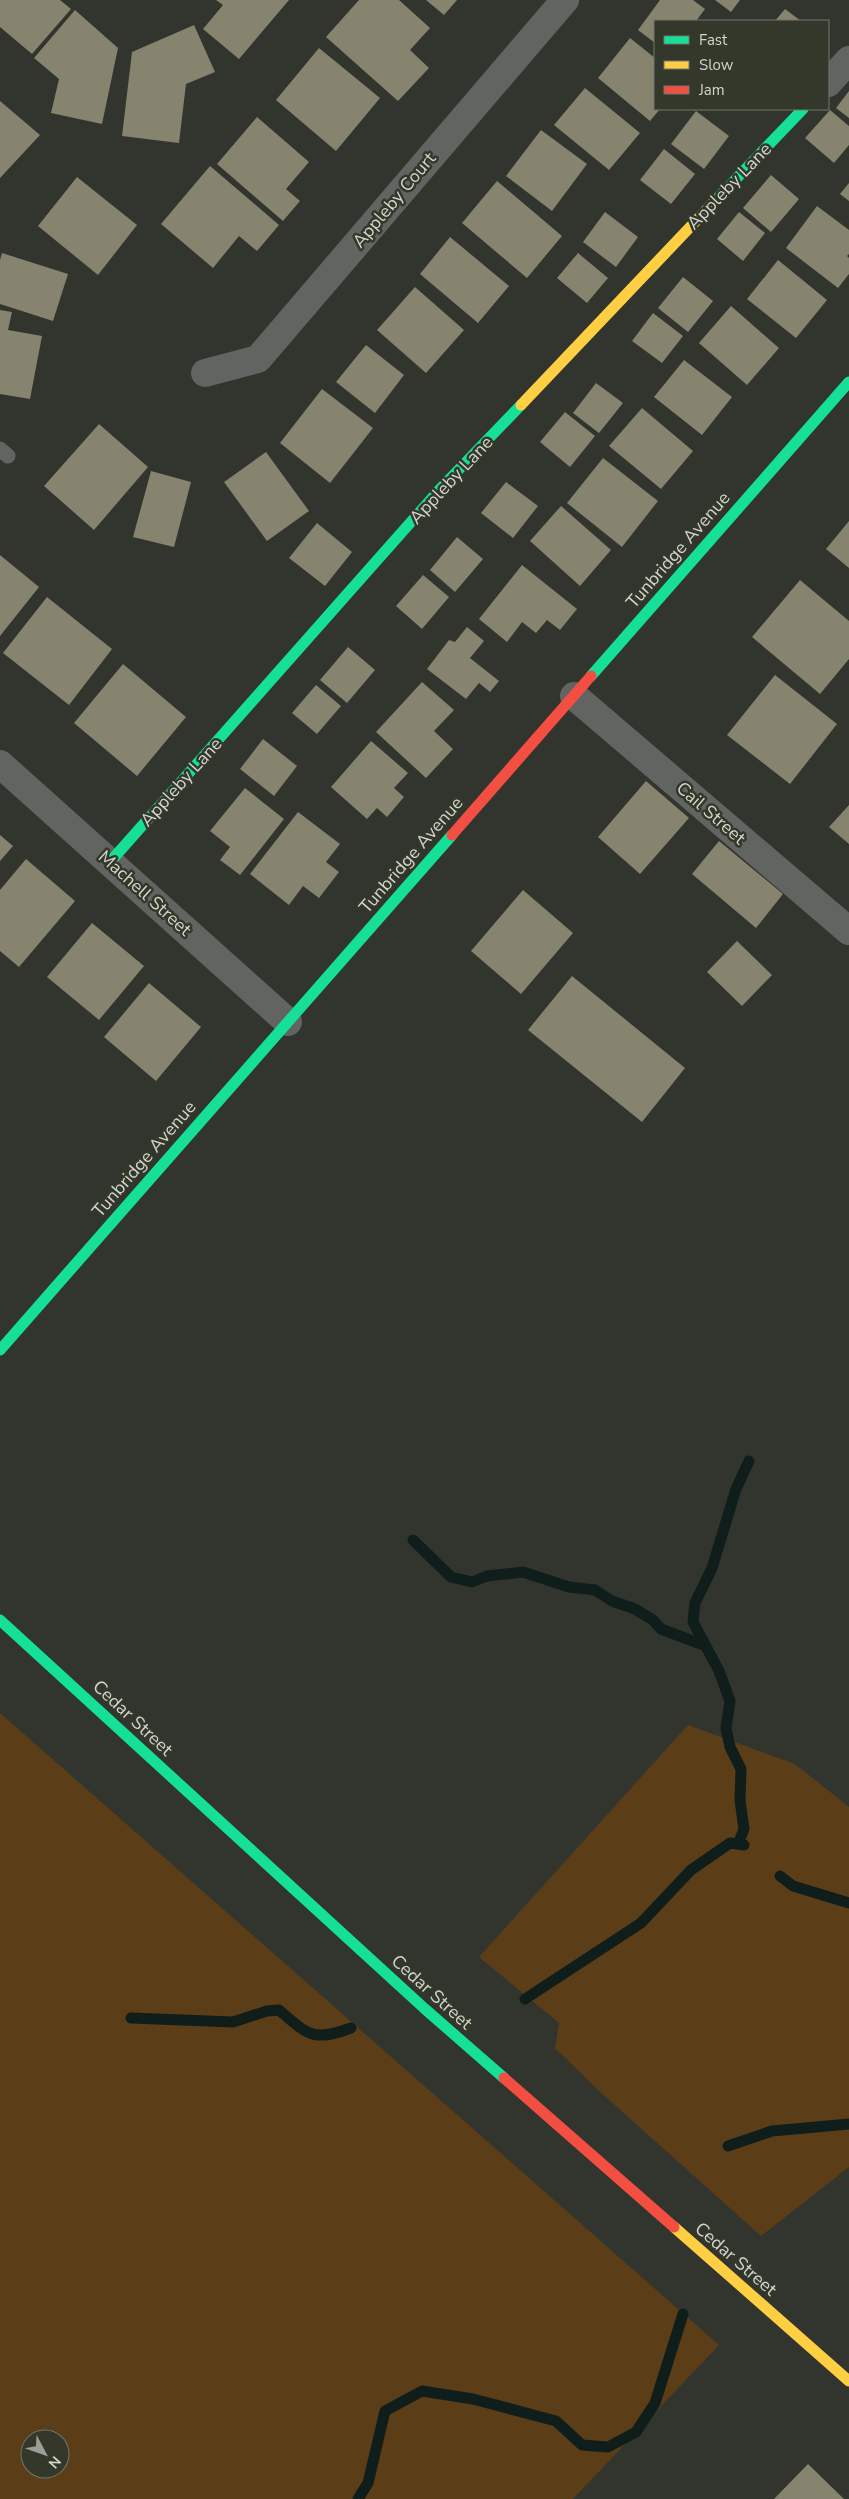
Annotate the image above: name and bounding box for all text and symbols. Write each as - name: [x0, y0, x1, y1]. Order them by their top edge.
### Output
- legend: [654, 20, 829, 110]
- text: Fast: [699, 30, 728, 50]
- text: Slow: [699, 55, 734, 75]
- text: Jam: [698, 80, 725, 100]
- street label: Appleby Lane: [681, 137, 777, 235]
- street label: Appleby Court: [347, 147, 442, 253]
- street label: Appleby Lane: [404, 431, 498, 529]
- street label: Tunbridge Avenue: [621, 486, 735, 614]
- street label: Appleby Lane: [135, 732, 227, 832]
- street label: Cail Street: [671, 776, 751, 850]
- street label: Tunbridge Avenue: [354, 791, 468, 919]
- street label: Machell Street: [93, 845, 197, 942]
- street label: Tunbridge Avenue: [87, 1095, 201, 1223]
- street label: Cedar Street: [88, 1675, 179, 1762]
- street label: Cedar Street: [386, 1949, 478, 2035]
- street label: Cedar Street: [690, 2217, 783, 2302]
- north arrow: [20, 2429, 70, 2479]
- text: N: [44, 2452, 65, 2472]

